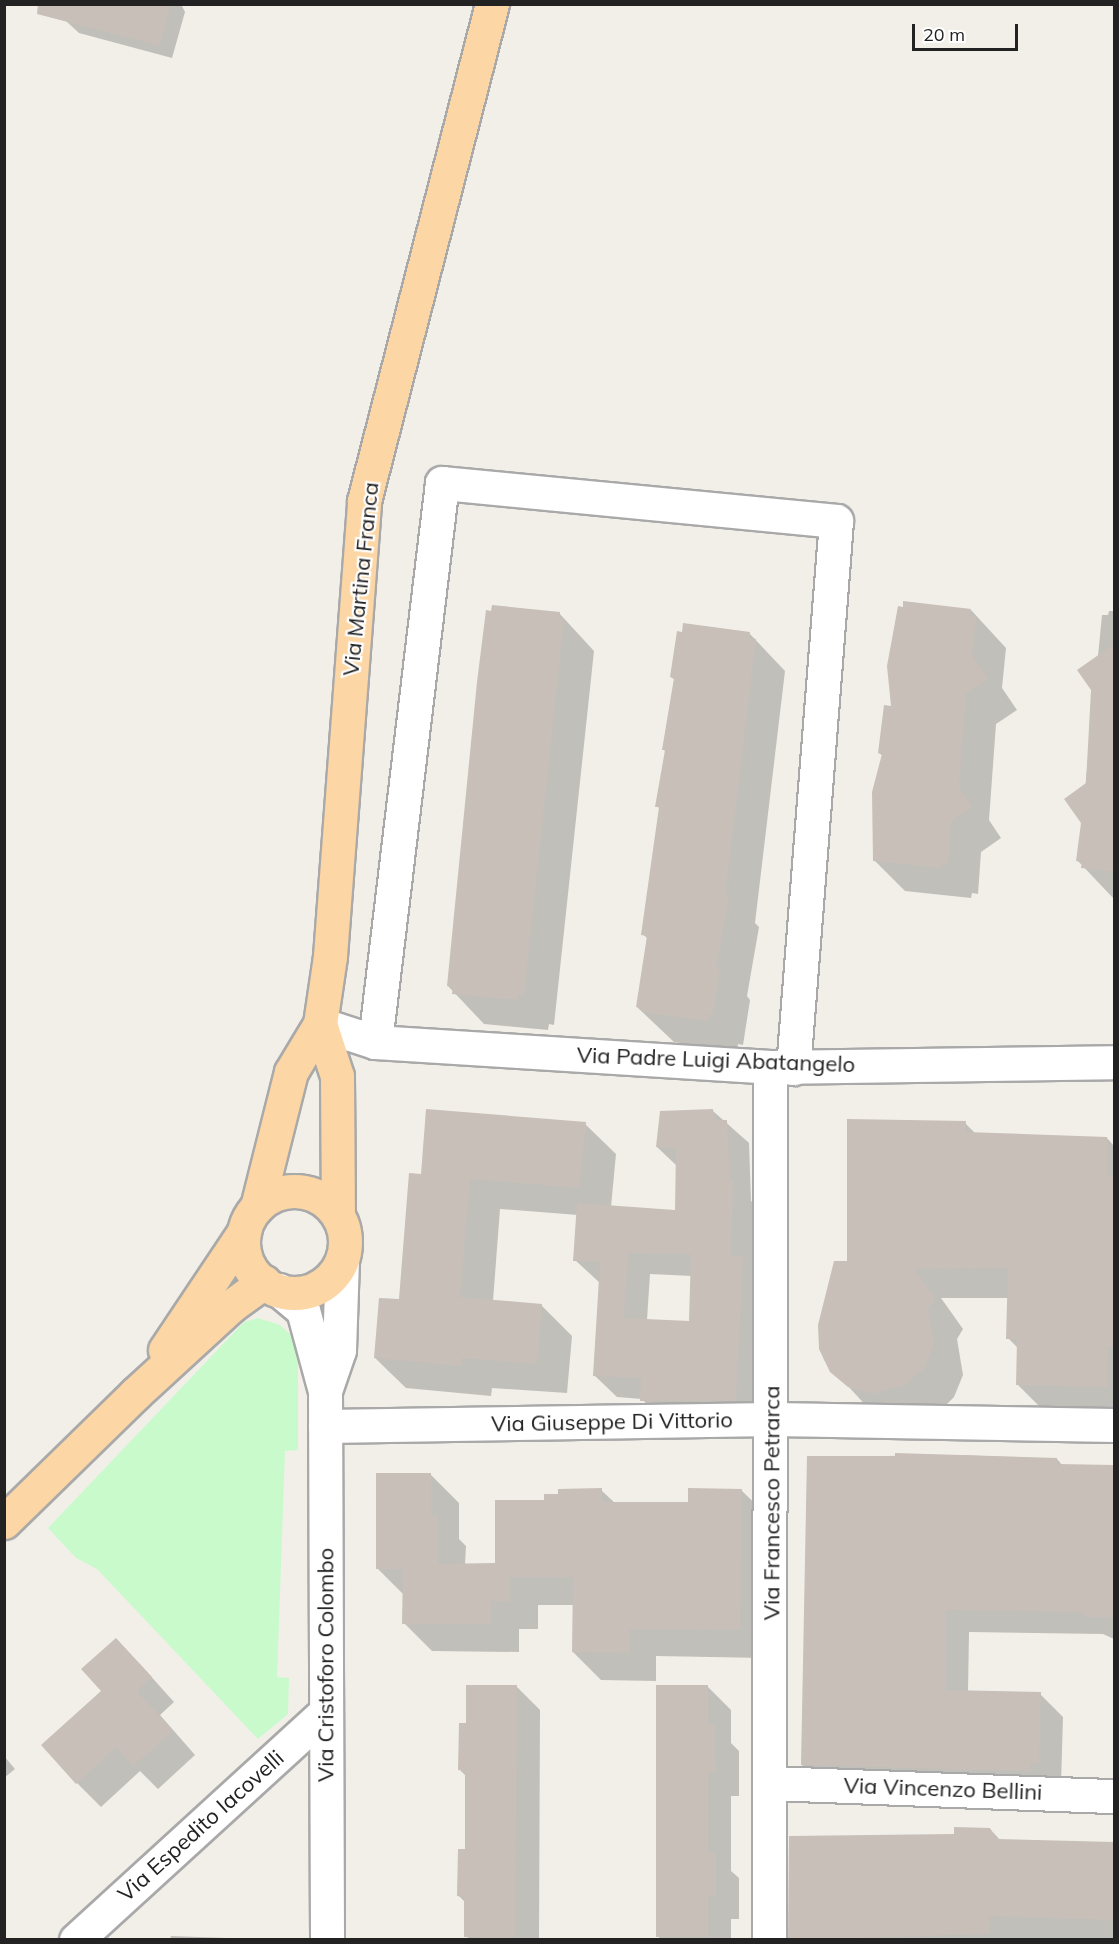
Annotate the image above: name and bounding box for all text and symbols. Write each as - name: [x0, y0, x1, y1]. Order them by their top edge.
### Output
- scale bar: [915, 12, 1022, 50]
- text: 20 m: [923, 23, 965, 46]
- street label: Via Martina Franca: [338, 481, 384, 677]
- street label: Via Padre Luigi Abatangelo: [576, 1042, 856, 1078]
- street label: Via Francesco Petrarca: [759, 1386, 785, 1620]
- street label: Via Giuseppe Di Vittorio: [491, 1407, 733, 1437]
- street label: Via Cristoforo Colombo: [313, 1548, 339, 1782]
- street label: Via Espedito Iacovelli: [113, 1745, 289, 1907]
- street label: Via Vincenzo Bellini: [843, 1772, 1043, 1806]

